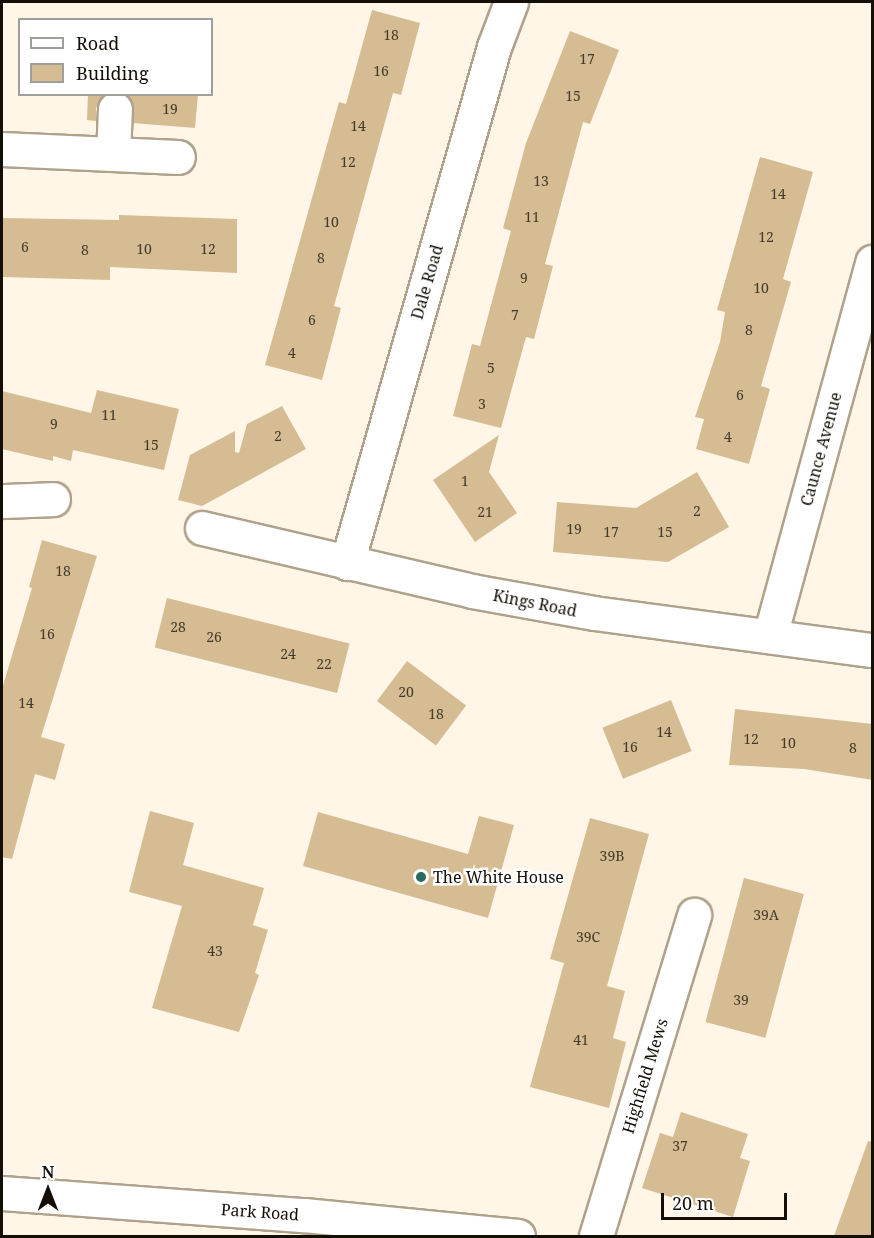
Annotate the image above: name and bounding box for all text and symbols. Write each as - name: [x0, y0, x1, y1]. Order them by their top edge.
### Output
- legend: [18, 18, 213, 96]
- house number: 18: [383, 27, 399, 43]
- text: Road: [76, 31, 119, 55]
- house number: 17: [579, 51, 595, 67]
- text: Building: [76, 61, 149, 85]
- house number: 16: [373, 63, 389, 79]
- house number: 15: [565, 88, 581, 104]
- house number: 19: [162, 101, 178, 117]
- house number: 14: [350, 118, 366, 134]
- house number: 12: [340, 154, 356, 170]
- house number: 13: [533, 173, 549, 189]
- house number: 14: [770, 186, 786, 202]
- house number: 11: [524, 209, 540, 225]
- house number: 10: [323, 214, 339, 230]
- house number: 12: [758, 229, 774, 245]
- house number: 6: [21, 239, 29, 255]
- house number: 10: [136, 241, 152, 257]
- house number: 12: [200, 241, 216, 257]
- house number: 8: [81, 242, 89, 258]
- street label: Dale Road: [407, 242, 447, 322]
- house number: 8: [317, 250, 325, 266]
- house number: 9: [520, 270, 528, 286]
- house number: 10: [753, 280, 769, 296]
- house number: 7: [511, 307, 519, 323]
- house number: 6: [308, 312, 316, 328]
- house number: 8: [745, 322, 753, 338]
- house number: 4: [288, 345, 296, 361]
- house number: 5: [487, 360, 495, 376]
- house number: 6: [736, 387, 744, 403]
- street label: Caunce Avenue: [797, 390, 845, 508]
- house number: 3: [478, 396, 486, 412]
- house number: 11: [101, 407, 117, 423]
- house number: 9: [50, 416, 58, 432]
- house number: 2: [274, 428, 282, 444]
- house number: 4: [724, 429, 732, 445]
- house number: 15: [143, 437, 159, 453]
- house number: 1: [461, 473, 469, 489]
- house number: 2: [693, 503, 701, 519]
- house number: 21: [477, 504, 493, 520]
- house number: 19: [566, 521, 582, 537]
- house number: 17: [603, 524, 619, 540]
- house number: 15: [657, 524, 673, 540]
- house number: 18: [55, 563, 71, 579]
- street label: Kings Road: [491, 585, 579, 621]
- house number: 28: [170, 619, 186, 635]
- house number: 16: [39, 626, 55, 642]
- house number: 26: [206, 629, 222, 645]
- house number: 24: [280, 646, 296, 662]
- house number: 22: [316, 656, 332, 672]
- house number: 20: [398, 684, 414, 700]
- house number: 14: [18, 695, 34, 711]
- house number: 18: [428, 706, 444, 722]
- house number: 14: [656, 724, 672, 740]
- house number: 12: [743, 731, 759, 747]
- house number: 10: [780, 735, 796, 751]
- house number: 16: [622, 739, 638, 755]
- house number: 8: [849, 740, 857, 756]
- house number: 39B: [600, 848, 624, 864]
- place label: The White House: [433, 867, 564, 887]
- marker: The White House: [414, 870, 428, 884]
- house number: 39A: [753, 907, 779, 923]
- house number: 39C: [576, 929, 600, 945]
- house number: 43: [207, 943, 223, 959]
- house number: 39: [733, 992, 749, 1008]
- street label: Highfield Mews: [618, 1016, 672, 1136]
- house number: 41: [573, 1032, 589, 1048]
- house number: 37: [672, 1138, 688, 1154]
- north arrow: [18, 1160, 78, 1220]
- text: N: [42, 1161, 54, 1183]
- scale bar: [664, 1181, 790, 1219]
- text: 20 m: [672, 1191, 714, 1215]
- street label: Park Road: [220, 1200, 300, 1224]

